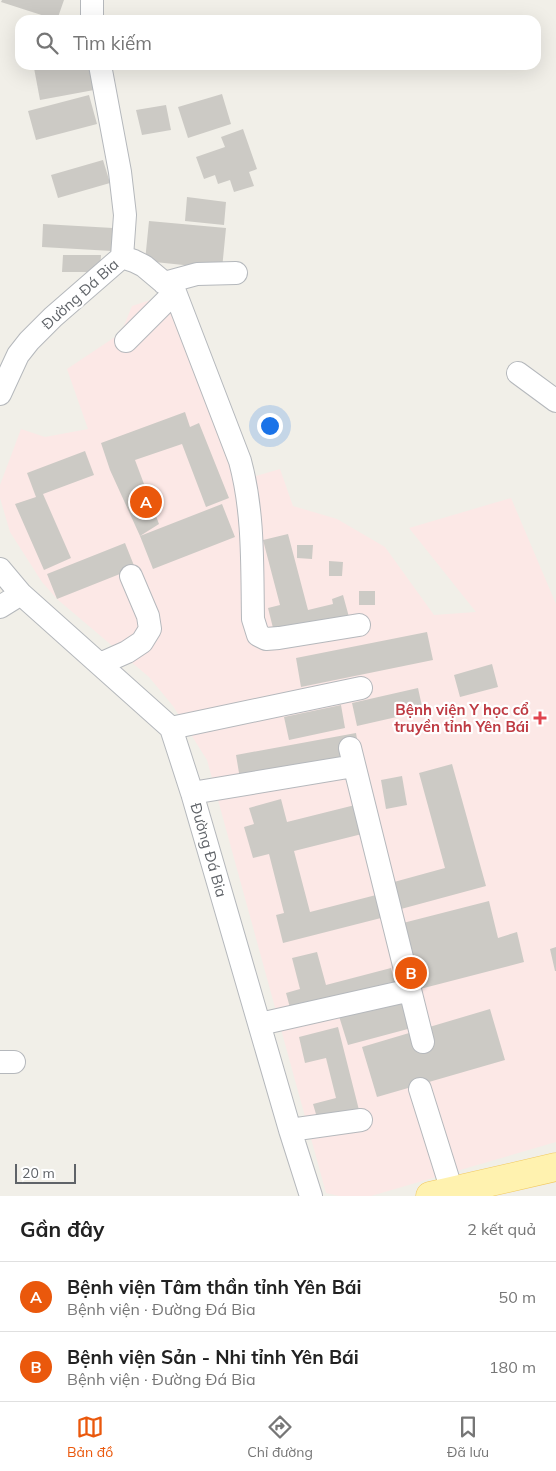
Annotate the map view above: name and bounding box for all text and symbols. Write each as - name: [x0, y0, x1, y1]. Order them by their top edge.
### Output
- search box: [15, 15, 541, 70]
- icon: search: [33, 29, 61, 57]
- text: Tìm kiếm: [73, 31, 152, 55]
- street label: Đường Đá Bia: [38, 254, 122, 334]
- your location: [257, 413, 283, 439]
- pin: A: [130, 483, 162, 521]
- place label: Bệnh viện Y học cổ truyền tỉnh Yên Bái: [394, 700, 529, 736]
- marker: Bệnh viện Y học cổ truyền tỉnh Yên Bái: [533, 711, 547, 725]
- street label: Đường Đá Bia: [186, 801, 232, 899]
- pin: B: [395, 954, 427, 992]
- scale bar: [15, 1161, 76, 1184]
- text: 20 m: [22, 1164, 55, 1182]
- text: Gần đây: [20, 1216, 104, 1242]
- text: 2 kết quả: [467, 1219, 536, 1239]
- text: Bệnh viện Tâm thần tỉnh Yên Bái: [67, 1275, 362, 1299]
- text: A: [30, 1287, 42, 1307]
- text: 50 m: [499, 1287, 536, 1307]
- text: Bệnh viện · Đường Đá Bia: [67, 1299, 255, 1319]
- text: Bệnh viện Sản - Nhi tỉnh Yên Bái: [67, 1345, 359, 1369]
- text: B: [30, 1357, 42, 1377]
- text: 180 m: [489, 1357, 536, 1377]
- text: Bệnh viện · Đường Đá Bia: [67, 1369, 255, 1389]
- tab: Bản đồ: [67, 1413, 113, 1461]
- tab: Chỉ đường: [247, 1413, 313, 1461]
- tab: Đã lưu: [447, 1413, 489, 1461]

